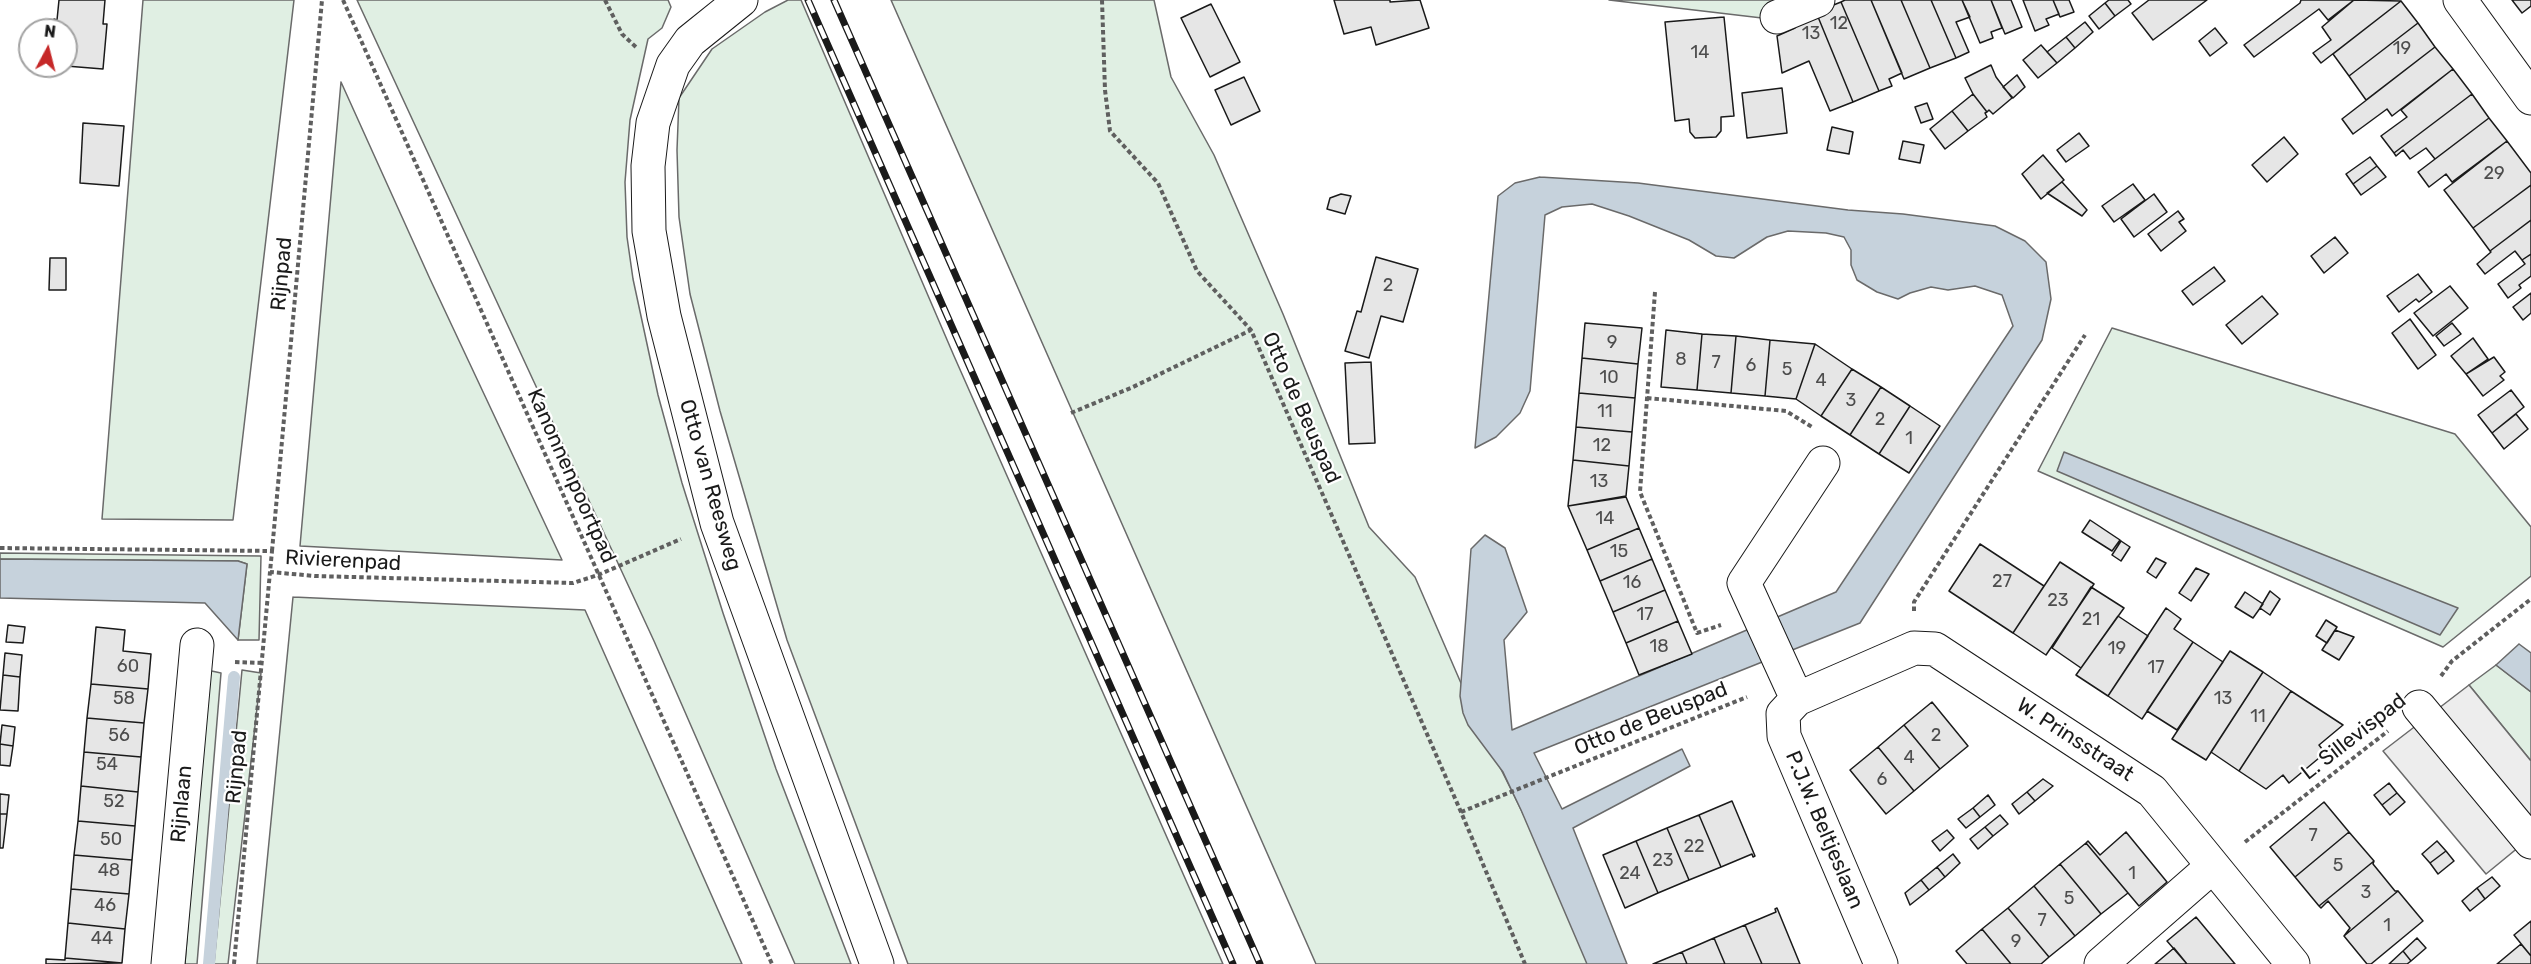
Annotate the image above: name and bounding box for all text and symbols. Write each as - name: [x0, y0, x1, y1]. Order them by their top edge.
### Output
- house number: 12: [1830, 13, 1848, 35]
- north arrow: [18, 18, 78, 78]
- text: N: [43, 21, 57, 42]
- house number: 13: [1802, 23, 1820, 45]
- house number: 19: [2393, 38, 2411, 60]
- house number: 14: [1691, 42, 1709, 64]
- house number: 29: [2483, 163, 2505, 185]
- street label: Rijnpad: [266, 236, 298, 312]
- house number: 2: [1383, 275, 1393, 297]
- street label: Otto de Beuspad: [1256, 328, 1346, 488]
- house number: 9: [1607, 332, 1617, 354]
- house number: 8: [1675, 349, 1687, 371]
- house number: 7: [1711, 352, 1721, 374]
- house number: 6: [1746, 355, 1756, 377]
- house number: 5: [1782, 359, 1792, 381]
- house number: 10: [1599, 367, 1619, 389]
- house number: 4: [1815, 370, 1827, 392]
- street label: Kanonnenpoortpad: [521, 385, 621, 567]
- house number: 3: [1846, 390, 1856, 412]
- street label: Otto van Reesweg: [674, 396, 746, 574]
- house number: 11: [1597, 401, 1613, 423]
- house number: 2: [1875, 409, 1885, 431]
- house number: 1: [1905, 428, 1913, 450]
- house number: 12: [1593, 435, 1611, 457]
- house number: 13: [1590, 471, 1608, 493]
- house number: 14: [1596, 508, 1614, 530]
- house number: 15: [1610, 541, 1628, 563]
- street label: Rivierenpad: [284, 545, 402, 577]
- house number: 27: [1992, 571, 2012, 593]
- house number: 16: [1623, 572, 1641, 594]
- house number: 23: [2047, 590, 2069, 612]
- house number: 17: [1637, 604, 1653, 626]
- house number: 21: [2082, 609, 2100, 631]
- house number: 18: [1649, 636, 1669, 658]
- house number: 19: [2108, 638, 2126, 660]
- house number: 60: [117, 656, 139, 678]
- house number: 17: [2148, 657, 2164, 679]
- street label: Otto de Beuspad: [1571, 677, 1731, 761]
- house number: 58: [113, 688, 135, 710]
- house number: 13: [2214, 688, 2232, 710]
- street label: L. Sillevispad: [2297, 688, 2411, 786]
- street label: W. Prinsstraat: [2012, 693, 2138, 787]
- house number: 11: [2250, 706, 2266, 728]
- house number: 56: [108, 725, 130, 747]
- house number: 2: [1931, 725, 1941, 747]
- street label: Rijnpad: [221, 729, 253, 805]
- street label: P.J.W. Beltjeslaan: [1779, 747, 1869, 913]
- house number: 4: [1903, 747, 1915, 769]
- house number: 54: [96, 754, 118, 776]
- street label: Rijnlaan: [166, 764, 198, 844]
- house number: 6: [1877, 769, 1887, 791]
- house number: 52: [103, 791, 125, 813]
- house number: 7: [2308, 825, 2318, 847]
- house number: 50: [100, 829, 122, 851]
- house number: 22: [1683, 836, 1705, 858]
- house number: 23: [1652, 850, 1674, 872]
- house number: 5: [2333, 855, 2343, 877]
- house number: 48: [98, 860, 120, 882]
- house number: 24: [1619, 863, 1641, 885]
- house number: 1: [2128, 863, 2136, 885]
- house number: 3: [2361, 882, 2371, 904]
- house number: 5: [2064, 888, 2074, 910]
- house number: 46: [94, 895, 116, 917]
- house number: 7: [2037, 910, 2047, 932]
- house number: 1: [2383, 915, 2391, 937]
- house number: 44: [91, 928, 113, 950]
- house number: 9: [2011, 931, 2021, 953]

